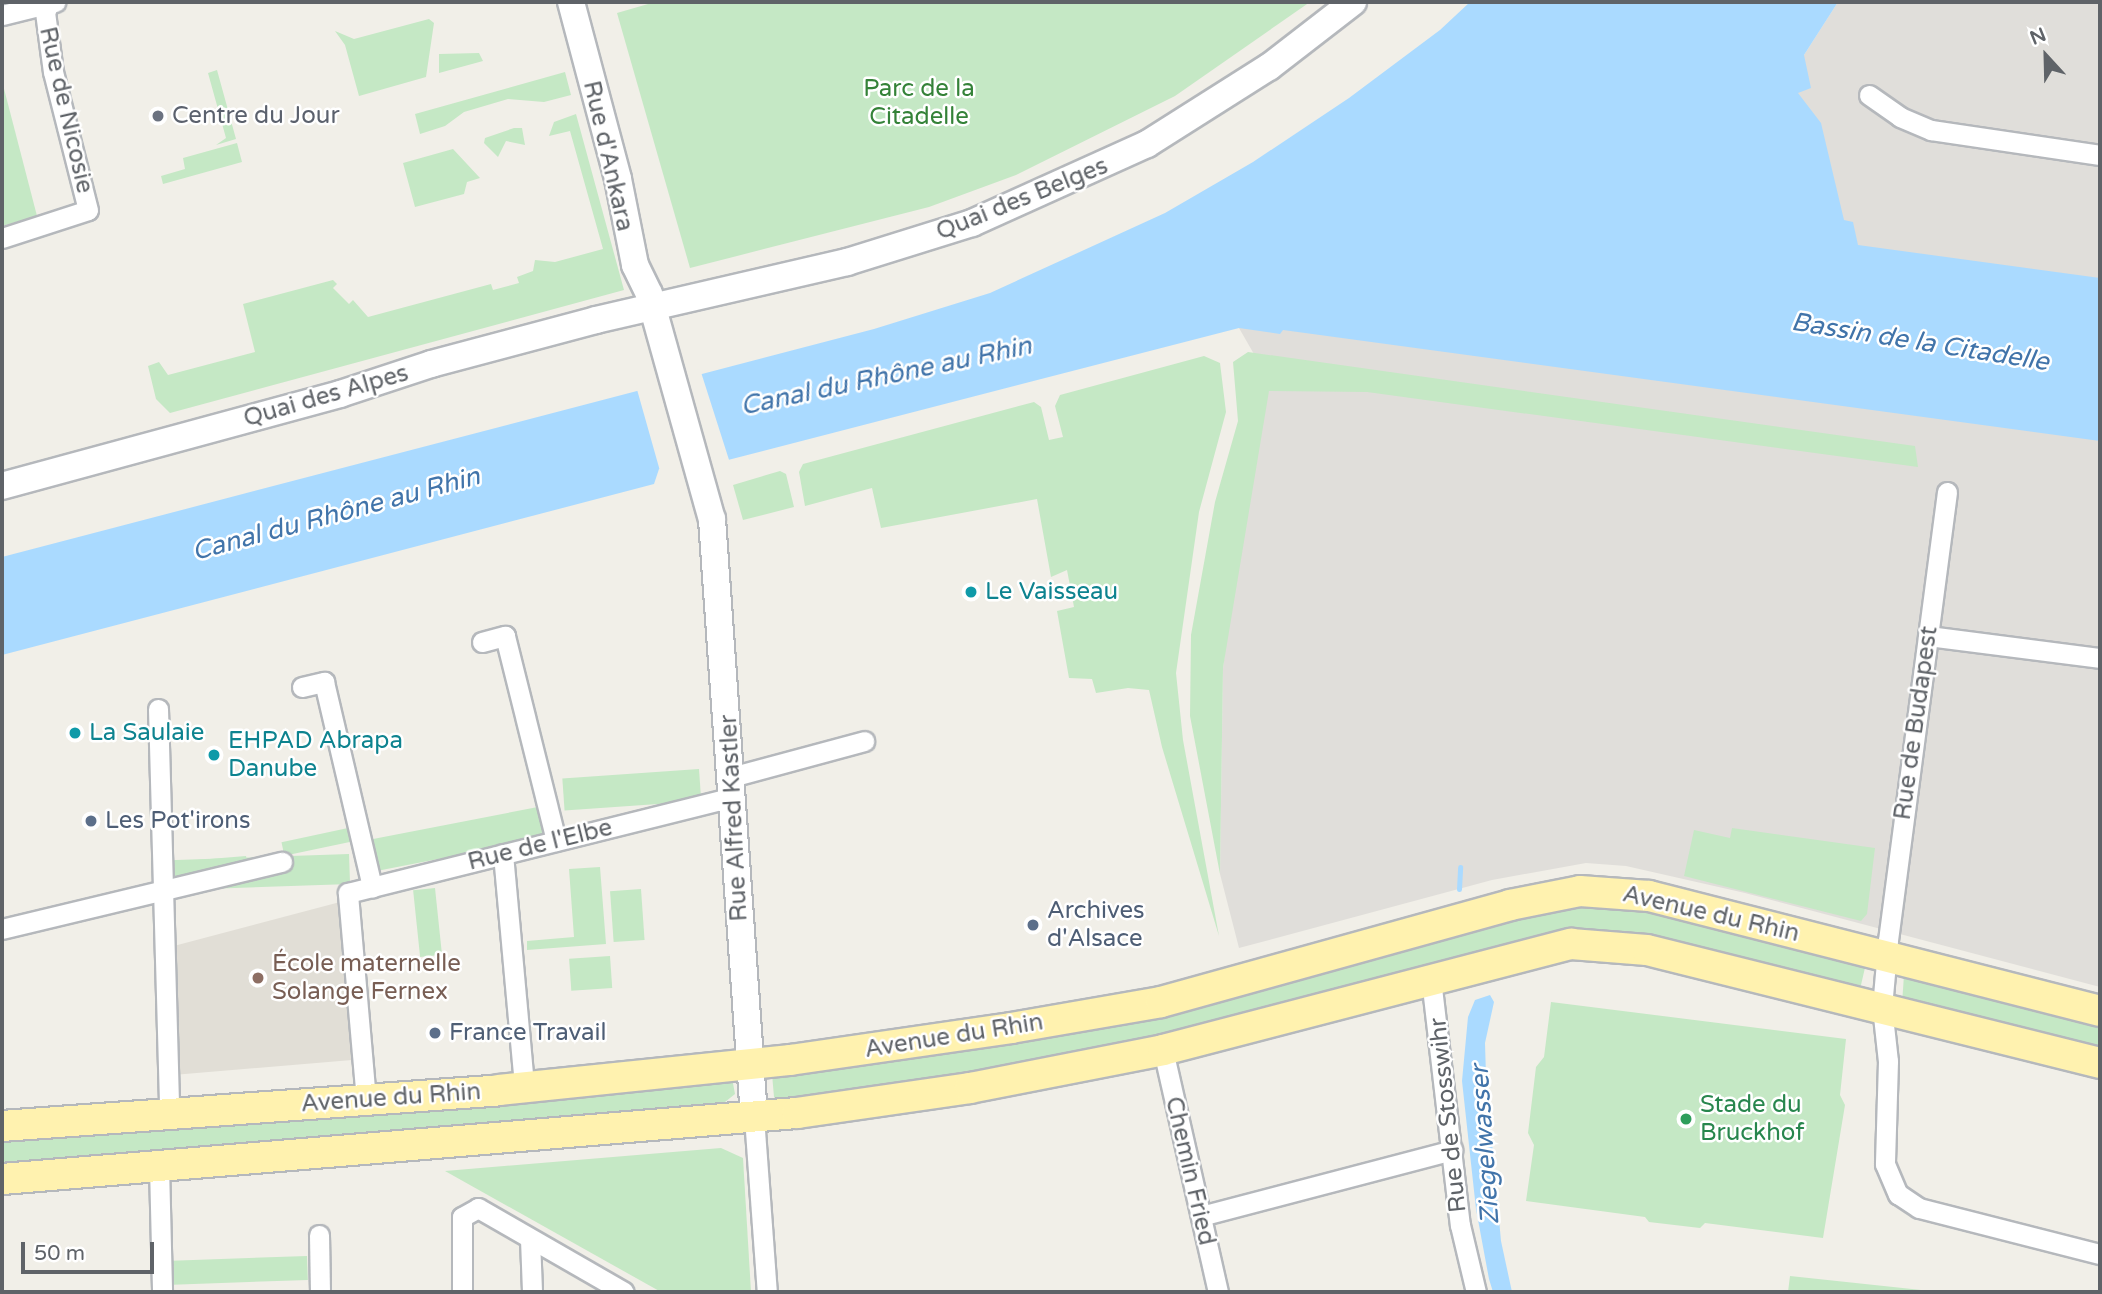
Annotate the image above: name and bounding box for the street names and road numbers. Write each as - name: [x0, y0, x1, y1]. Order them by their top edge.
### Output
- street label: Rue de Nicosie: [33, 24, 99, 196]
- street label: Rue d'Ankara: [577, 78, 639, 234]
- street label: Quai des Belges: [932, 151, 1112, 247]
- street label: Quai des Alpes: [240, 359, 412, 433]
- street label: Rue de Budapest: [1888, 624, 1944, 822]
- street label: Rue Alfred Kastler: [714, 714, 754, 922]
- street label: Rue de l'Elbe: [465, 813, 615, 877]
- street label: Avenue du Rhin: [1620, 880, 1802, 948]
- street label: Avenue du Rhin: [863, 1008, 1045, 1064]
- street label: Rue de Stosswihr: [1423, 1016, 1473, 1214]
- street label: Avenue du Rhin: [300, 1077, 482, 1119]
- street label: Chemin Fried: [1159, 1094, 1221, 1248]

